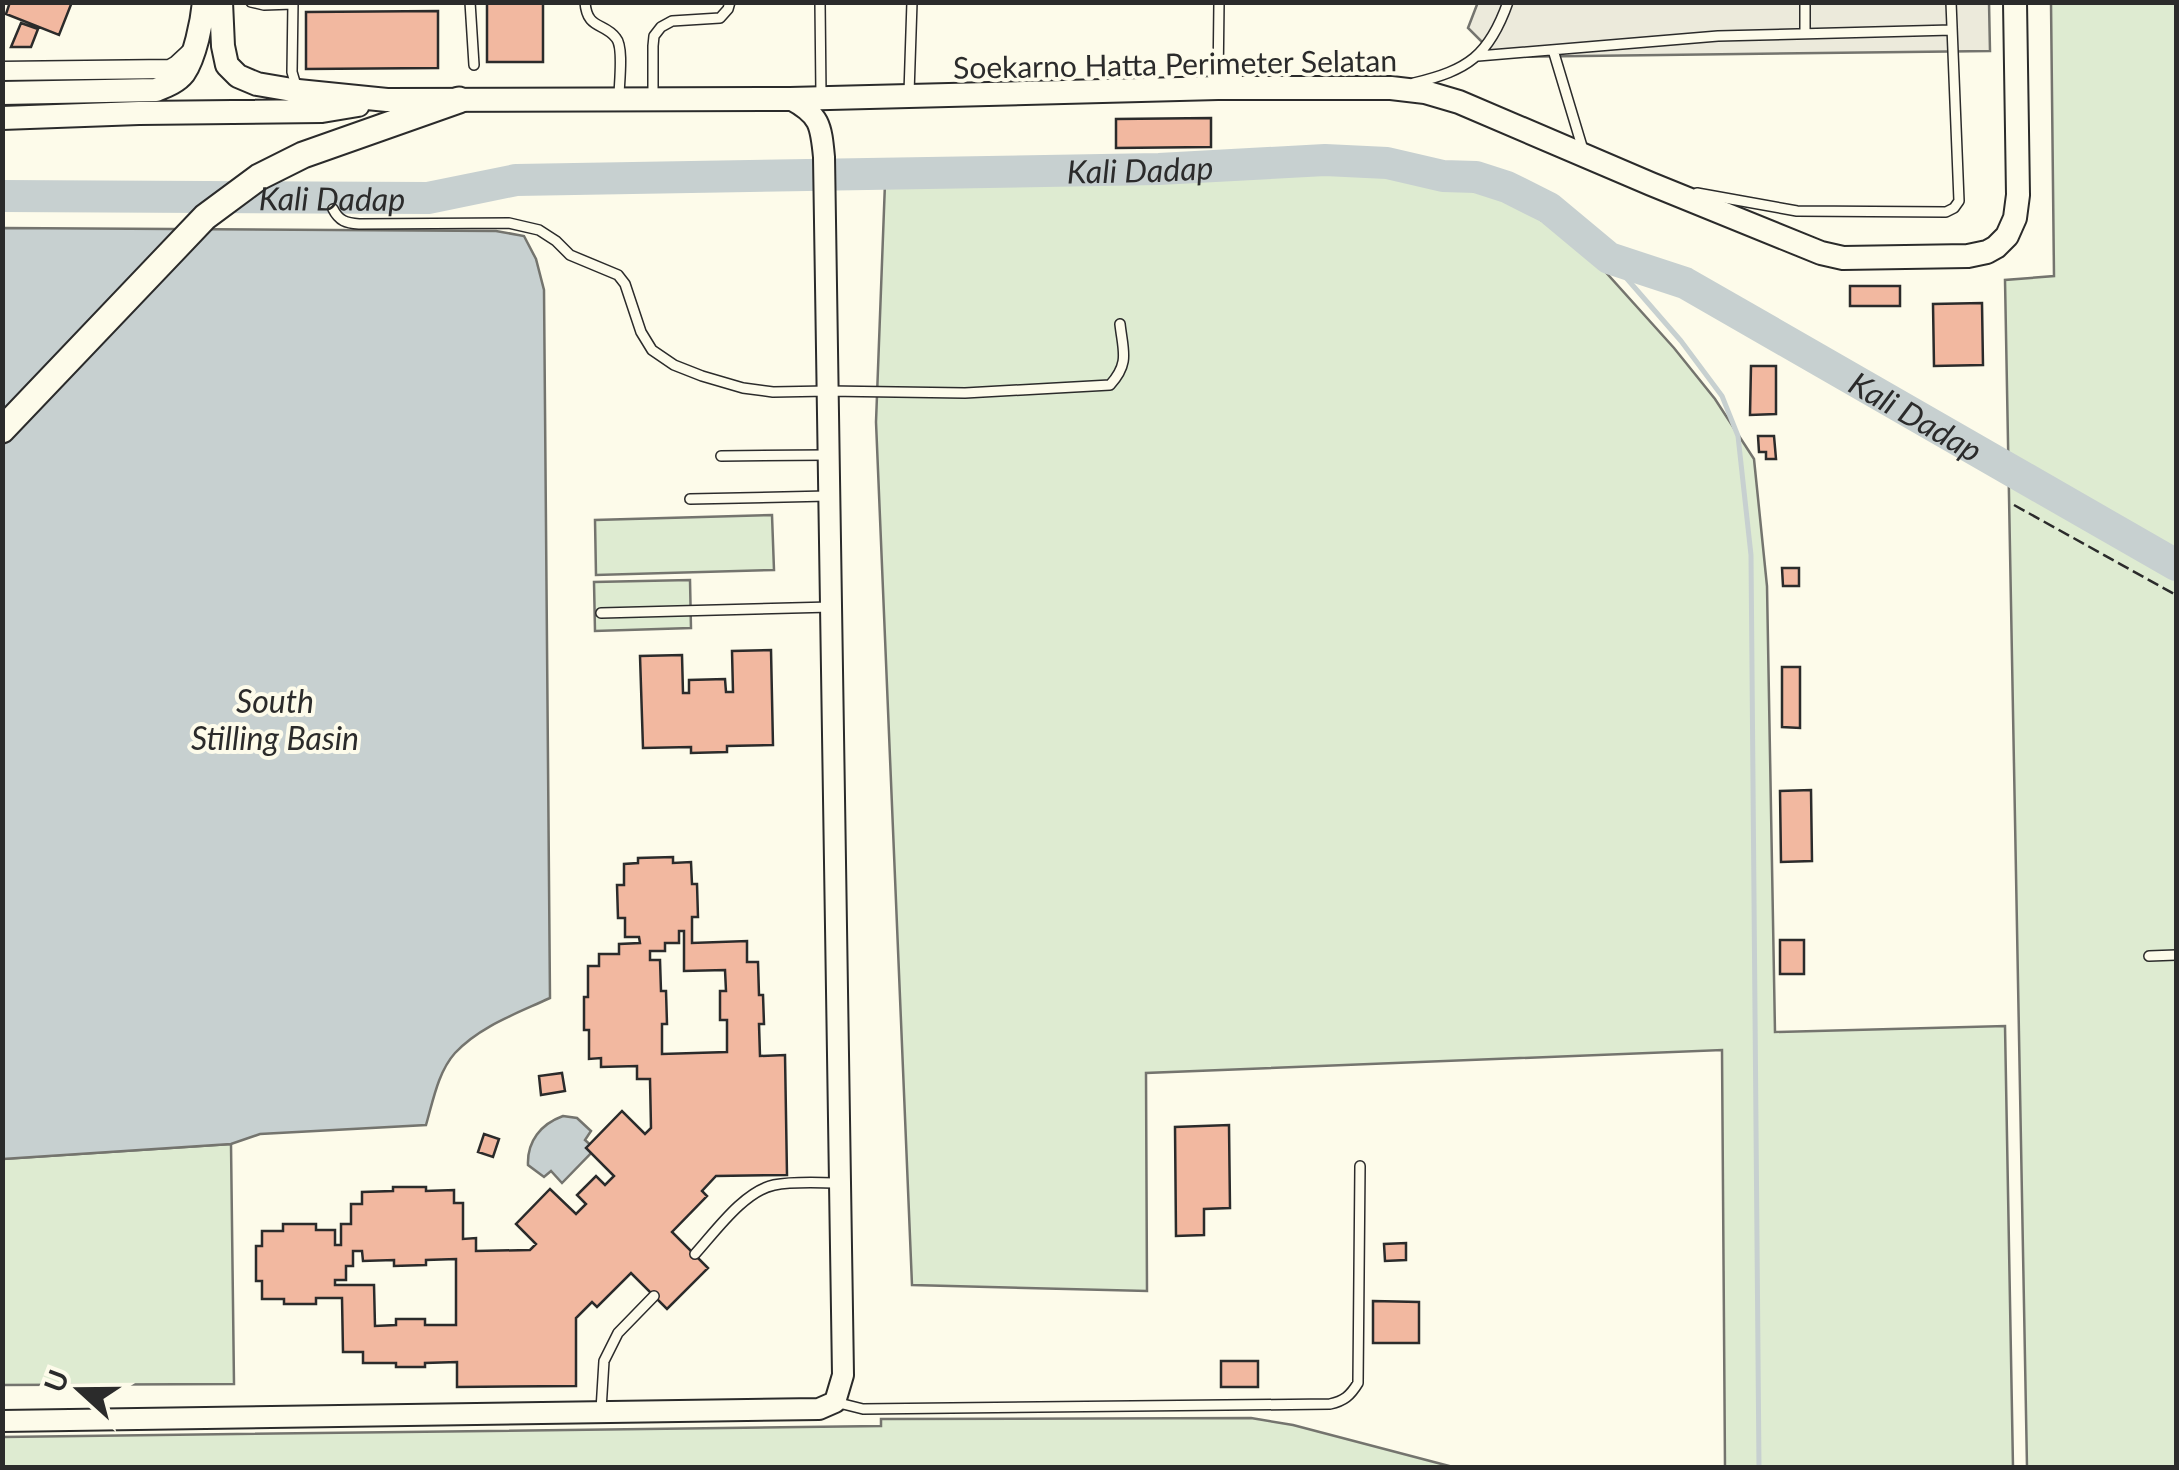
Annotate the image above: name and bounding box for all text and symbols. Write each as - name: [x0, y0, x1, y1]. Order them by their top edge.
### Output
- street label: Soekarno Hatta Perimeter Selatan: [953, 41, 1397, 85]
- water label: Kali Dadap: [1067, 147, 1214, 190]
- water label: Kali Dadap: [259, 178, 405, 217]
- water label: Kali Dadap: [1843, 362, 1989, 469]
- water label: South Stilling Basin: [191, 681, 359, 757]
- north arrow: [30, 1340, 130, 1440]
- text: U: [36, 1365, 75, 1396]

